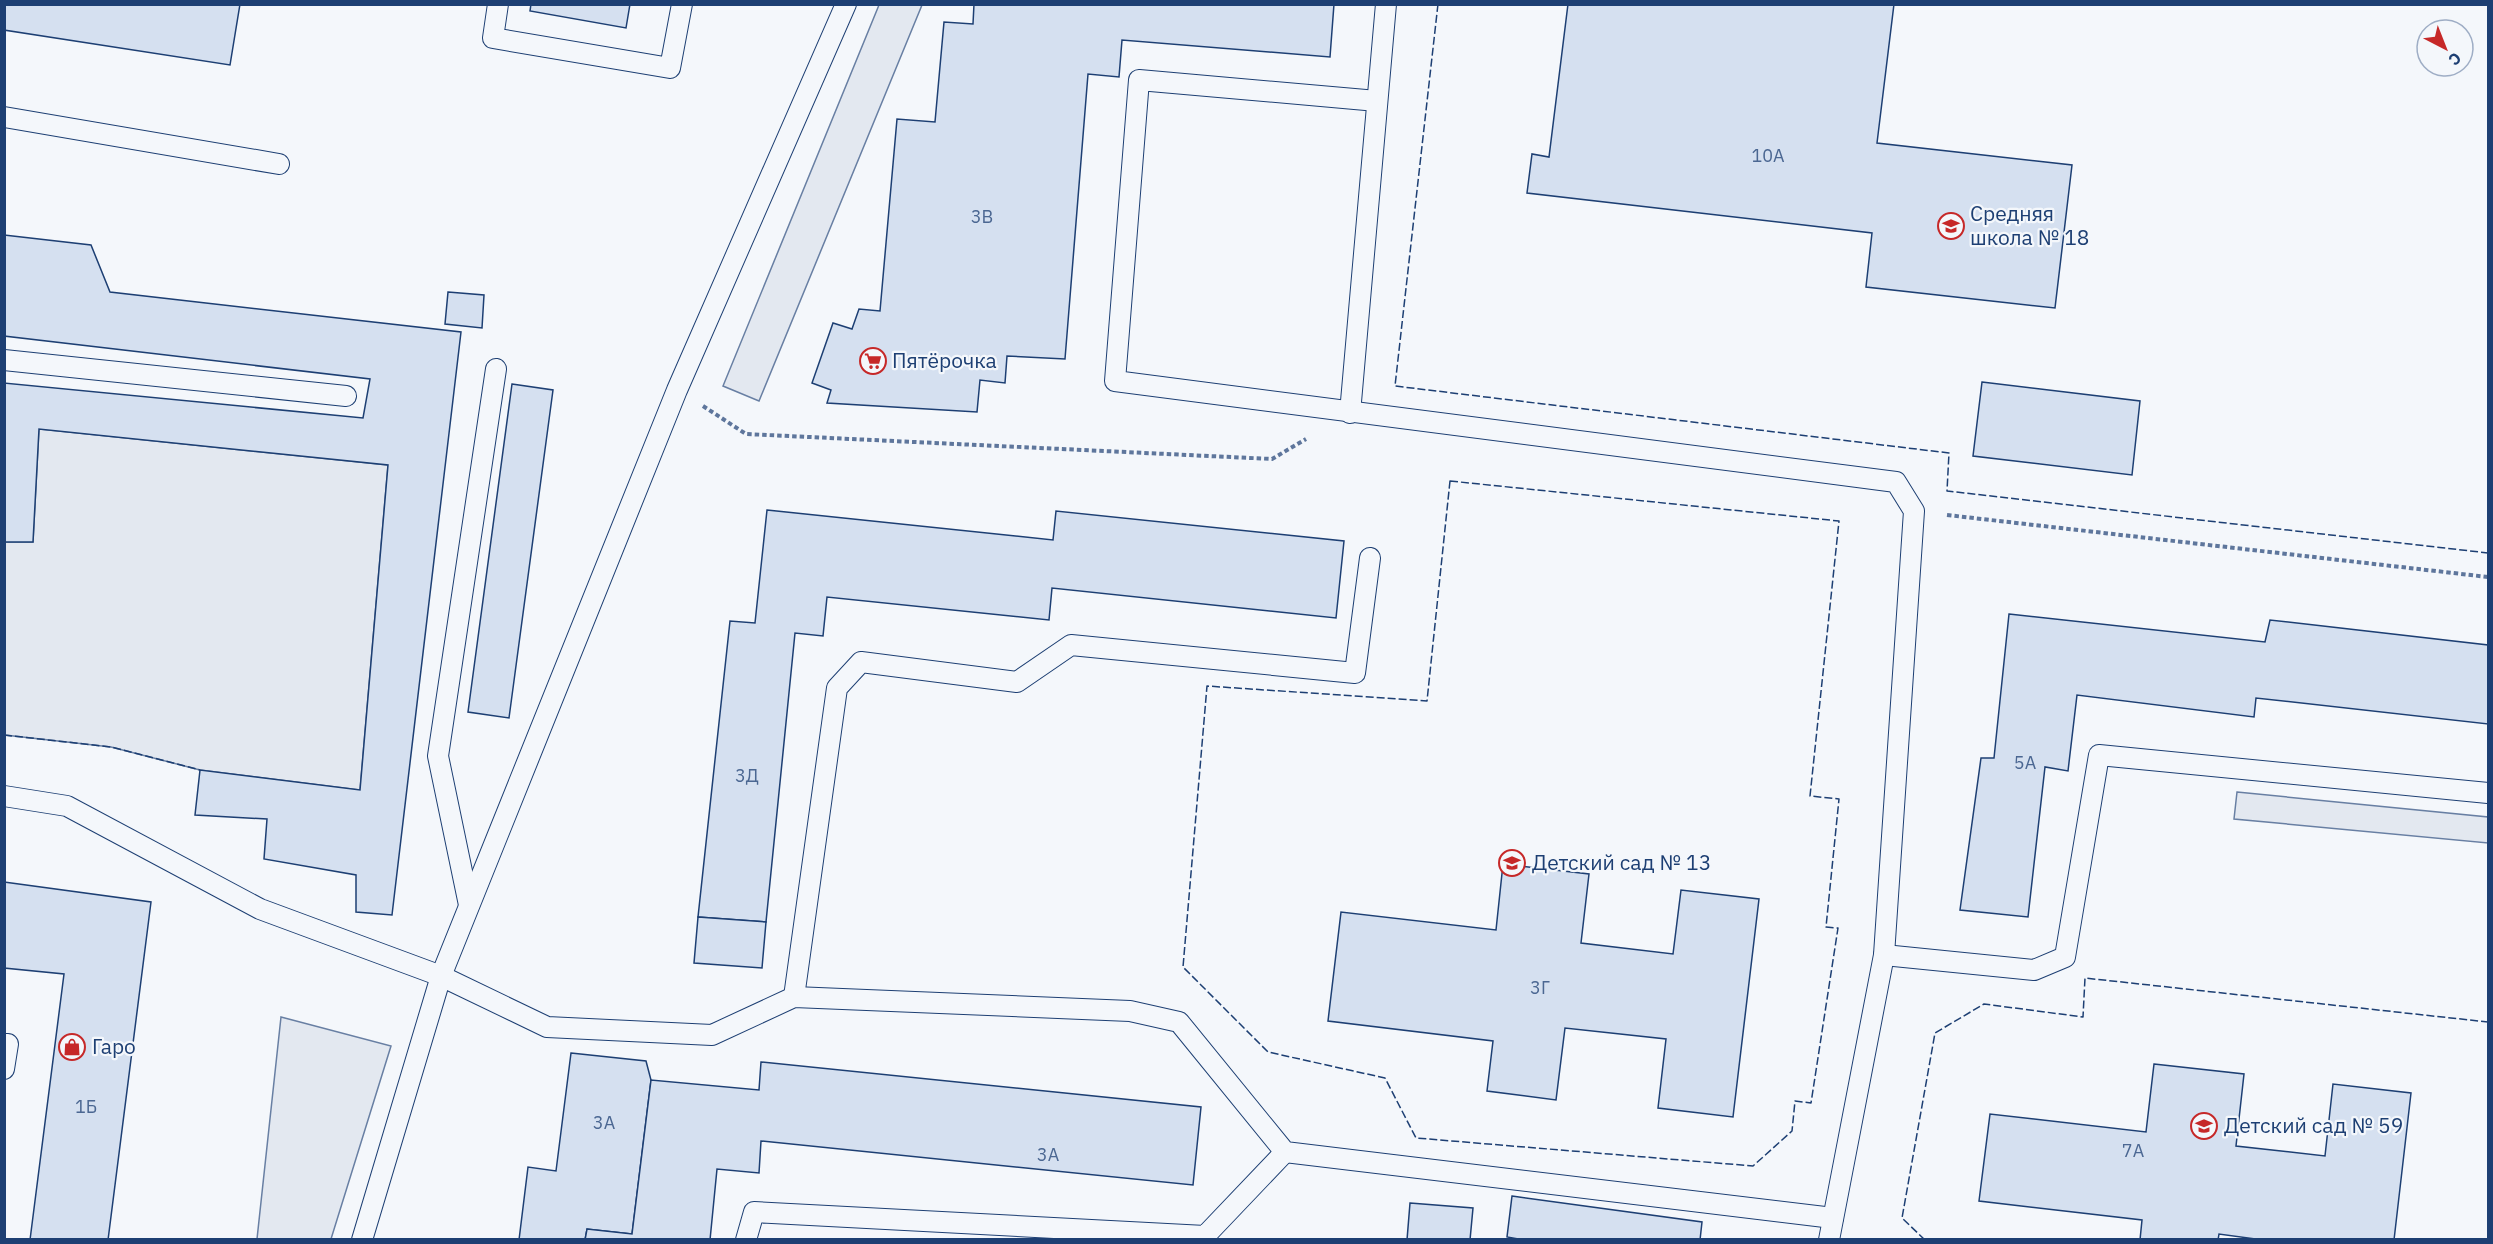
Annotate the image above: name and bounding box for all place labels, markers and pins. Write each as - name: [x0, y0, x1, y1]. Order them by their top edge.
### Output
- place label: Средняя школа № 18: [1970, 199, 2089, 251]
- school or university icon: Средняя школа № 18: [1936, 211, 1966, 241]
- supermarket icon: Пятёрочка: [858, 346, 888, 376]
- place label: Пятёрочка: [892, 346, 997, 374]
- school or university icon: Детский сад № 13: [1497, 848, 1527, 878]
- place label: Детский сад № 13: [1532, 848, 1711, 876]
- shop icon: Гаро: [57, 1032, 87, 1062]
- place label: Гаро: [92, 1032, 136, 1060]
- school or university icon: Детский сад № 59: [2189, 1111, 2219, 1141]
- place label: Детский сад № 59: [2224, 1111, 2403, 1139]

